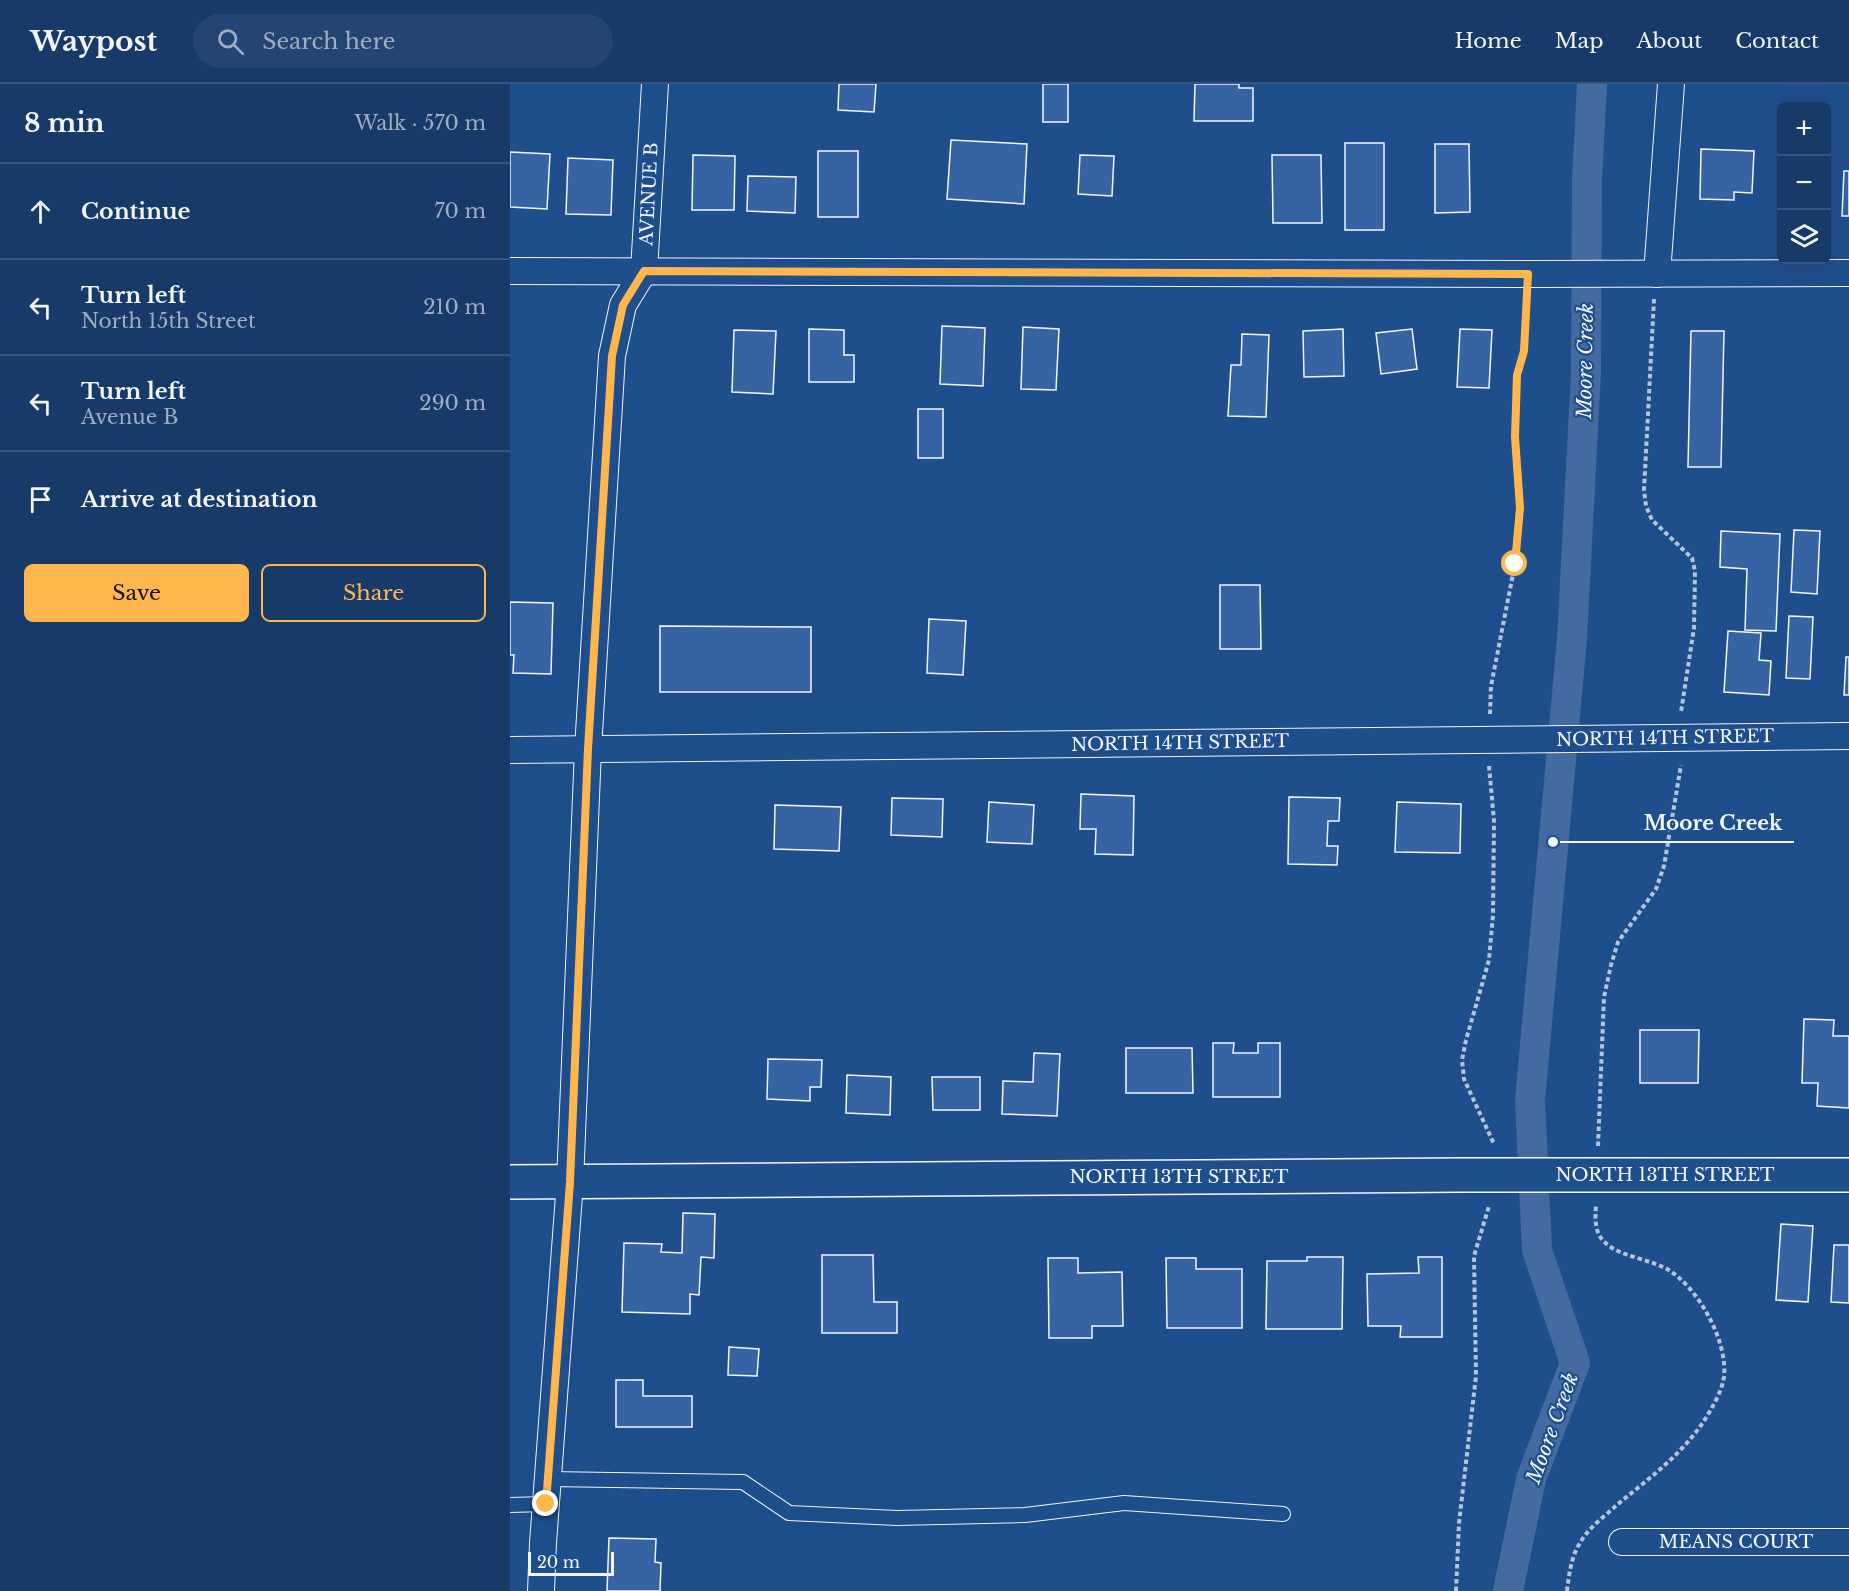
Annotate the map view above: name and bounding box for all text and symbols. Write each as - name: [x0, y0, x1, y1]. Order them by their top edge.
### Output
- search box: [193, 14, 613, 68]
- text: Waypost: [30, 24, 157, 59]
- icon: search: [214, 25, 247, 58]
- text: Search here: [262, 28, 395, 55]
- text: Home: [1455, 28, 1522, 54]
- text: Map: [1555, 28, 1603, 54]
- text: About: [1636, 28, 1702, 54]
- text: Contact: [1735, 28, 1819, 54]
- map controls: [1777, 102, 1831, 264]
- button: +: [1777, 102, 1831, 156]
- text: 8 min: [24, 107, 104, 139]
- text: Walk · 570 m: [355, 111, 486, 135]
- street label: AVENUE B: [635, 142, 663, 247]
- button: −: [1777, 156, 1831, 210]
- icon: ahead: [24, 195, 57, 228]
- text: Continue: [81, 198, 190, 225]
- text: 70 m: [434, 199, 486, 223]
- button: layers: [1777, 210, 1831, 264]
- text: Turn left: [81, 282, 186, 309]
- icon: left: [24, 291, 57, 324]
- text: 210 m: [423, 295, 486, 319]
- water label: Moore Creek: [1572, 303, 1598, 420]
- text: North 15th Street: [81, 309, 256, 333]
- text: Turn left: [81, 378, 186, 405]
- icon: left: [24, 387, 57, 420]
- text: 290 m: [419, 391, 486, 415]
- text: Avenue B: [81, 405, 178, 429]
- icon: arrive: [24, 483, 57, 516]
- text: Arrive at destination: [81, 486, 318, 513]
- route start: [1501, 550, 1527, 576]
- button: Save: [24, 564, 249, 622]
- button: Share: [261, 564, 486, 622]
- street label: NORTH 14TH STREET: [1556, 725, 1775, 751]
- street label: NORTH 14TH STREET: [1071, 730, 1290, 756]
- callout: Moore Creek: [1632, 804, 1794, 842]
- text: Moore Creek: [1644, 811, 1783, 835]
- street label: NORTH 13TH STREET: [1556, 1164, 1775, 1186]
- street label: NORTH 13TH STREET: [1070, 1166, 1289, 1188]
- water label: Moore Creek: [1521, 1369, 1583, 1488]
- route end: [532, 1490, 558, 1516]
- street label: MEANS COURT: [1659, 1531, 1814, 1553]
- scale bar: [528, 1549, 614, 1576]
- text: 20 m: [537, 1552, 580, 1572]

